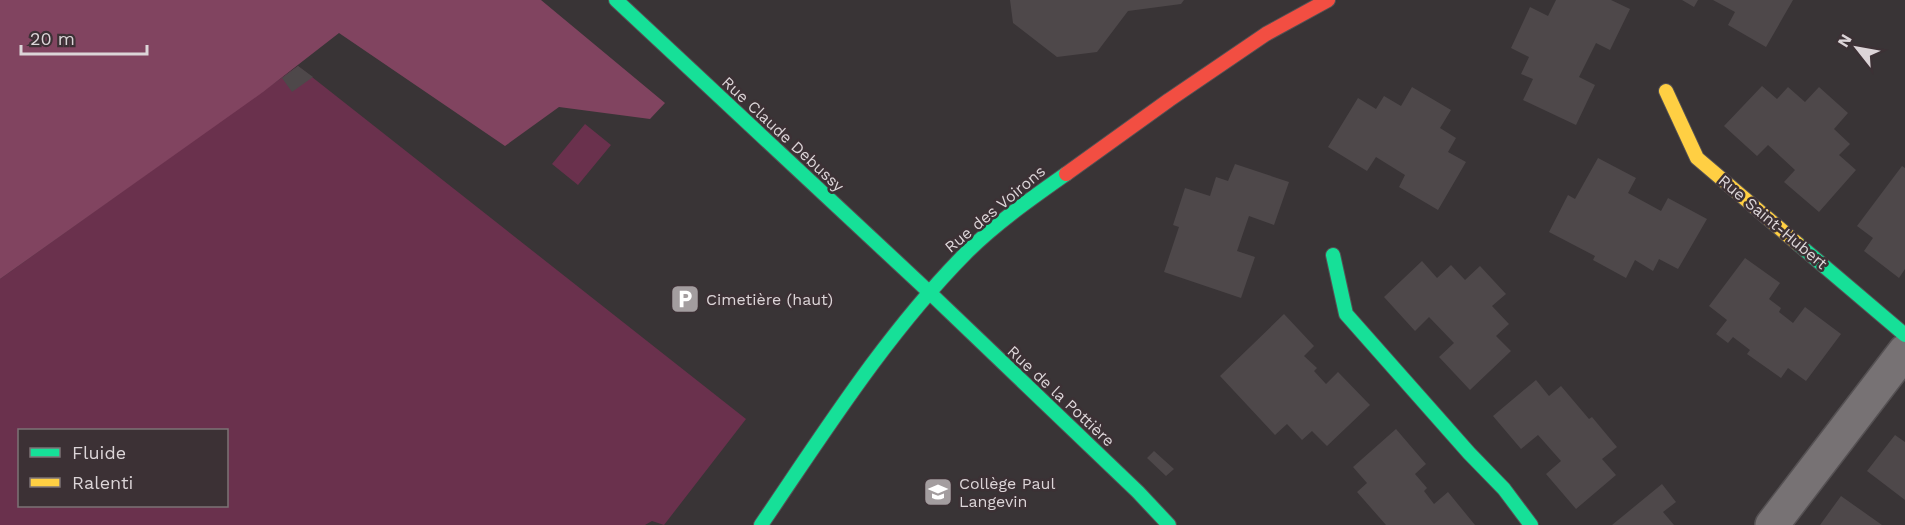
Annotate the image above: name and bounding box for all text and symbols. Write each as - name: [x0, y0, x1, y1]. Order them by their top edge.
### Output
- scale bar: [21, 18, 147, 56]
- north arrow: [1827, 18, 1887, 78]
- text: 20 m: [30, 28, 75, 49]
- text: N: [1833, 31, 1856, 51]
- street label: Rue Claude Debussy: [718, 73, 848, 196]
- street label: Rue des Voirons: [941, 161, 1049, 257]
- street label: Rue Saint-Hubert: [1715, 171, 1832, 273]
- parking icon: Cimetière (haut): [669, 283, 701, 315]
- place label: Cimetière (haut): [706, 290, 833, 309]
- street label: Rue de la Pottière: [1004, 342, 1118, 450]
- legend: [18, 429, 228, 507]
- text: Fluide: [72, 442, 126, 463]
- text: Ralenti: [72, 472, 133, 493]
- place label: Collège Paul Langevin: [959, 474, 1055, 511]
- school or university icon: Collège Paul Langevin: [922, 476, 954, 508]

